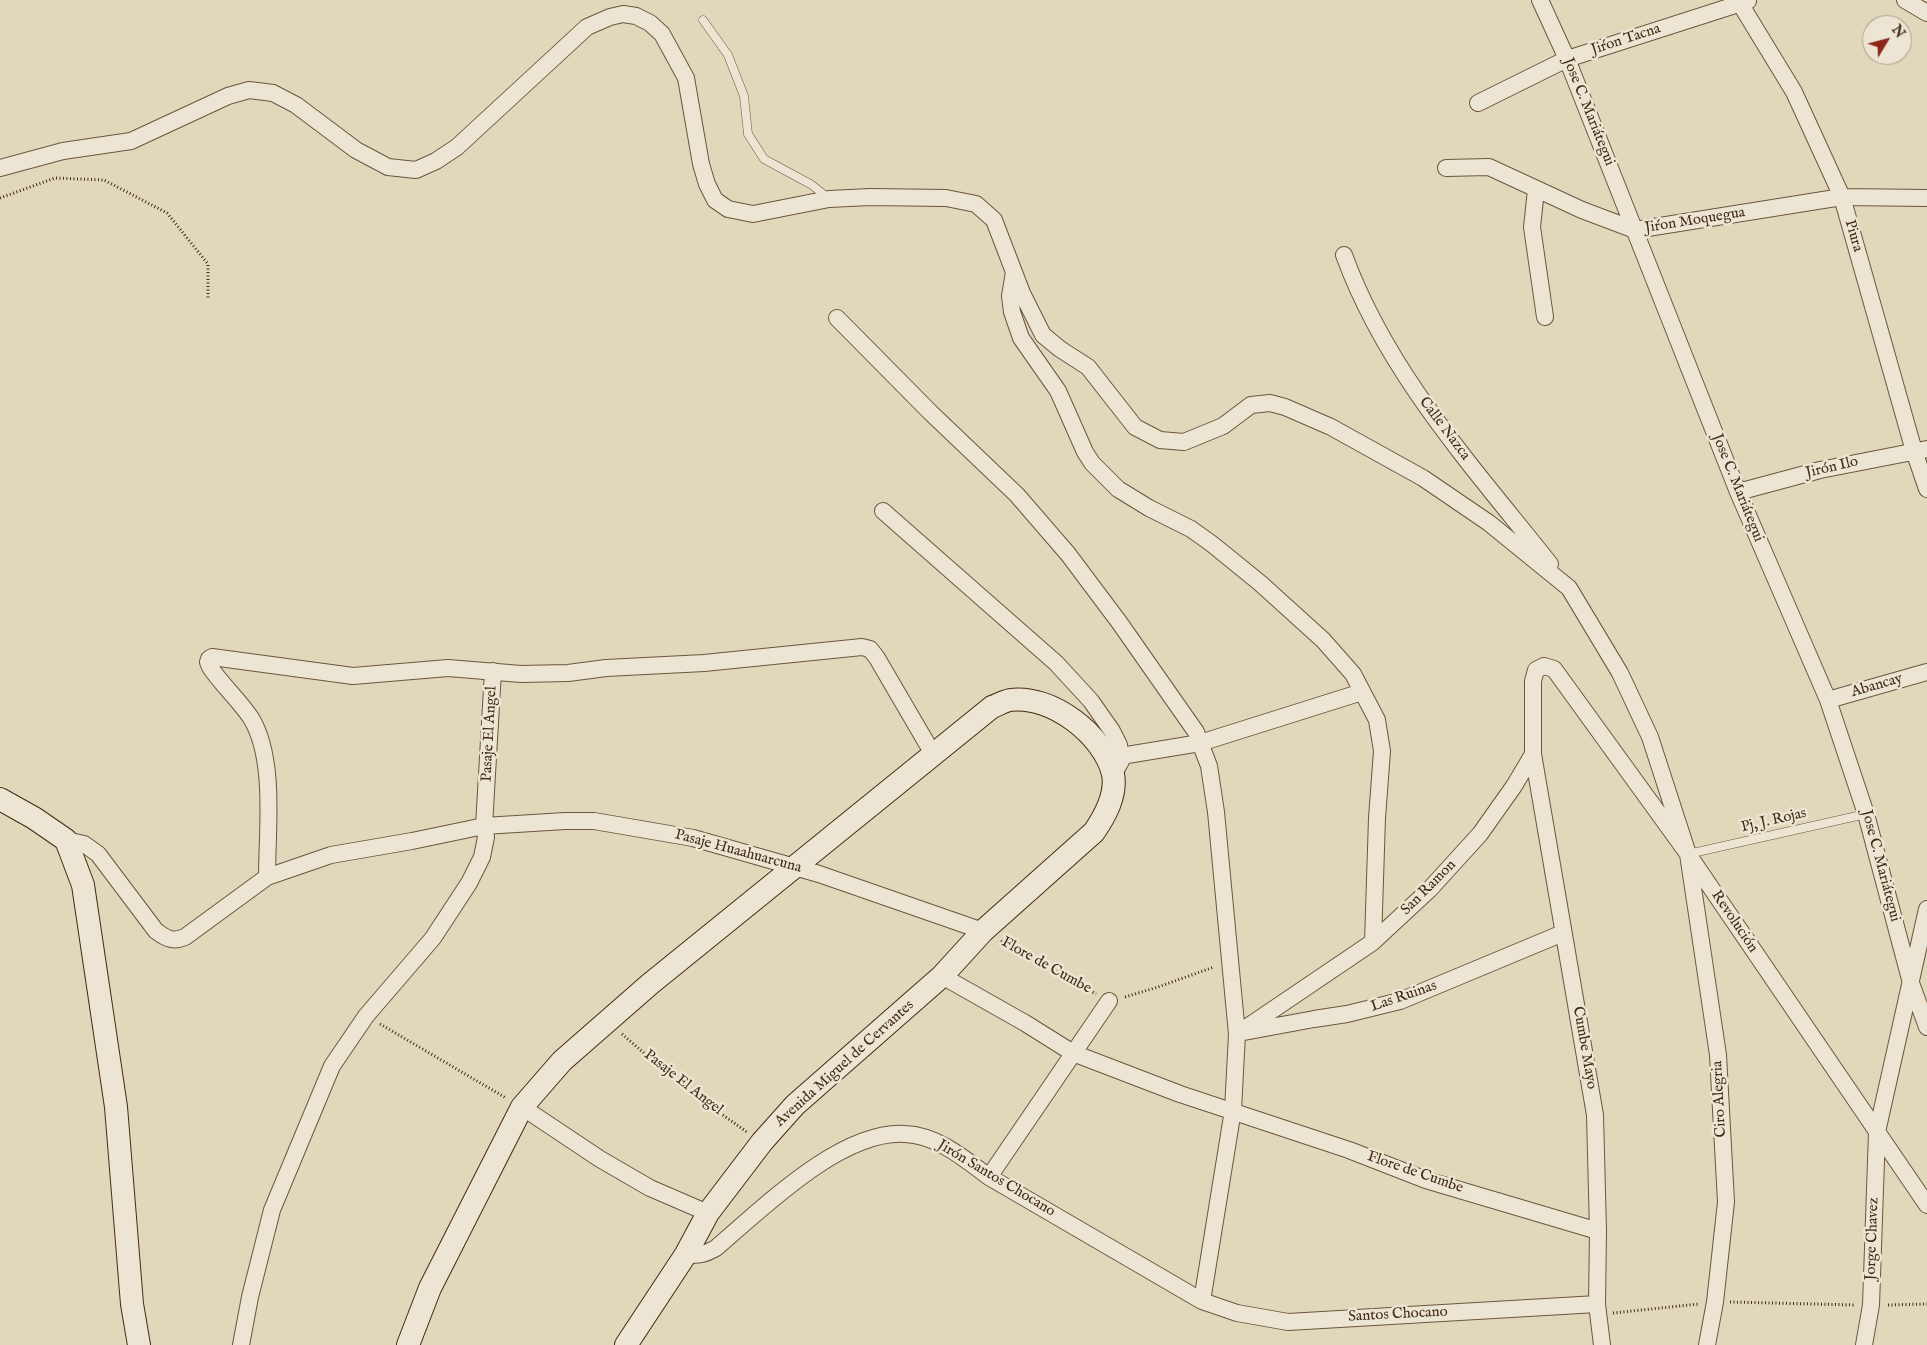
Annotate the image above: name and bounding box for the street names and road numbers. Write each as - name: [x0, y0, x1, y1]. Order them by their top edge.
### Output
- street label: Jiŕon Tacna: [1589, 20, 1663, 60]
- street label: Jose C. Mariátegui: [1558, 55, 1618, 169]
- street label: Jiŕon Moquegua: [1644, 204, 1746, 238]
- street label: Piura: [1840, 218, 1866, 254]
- street label: Calle Nazca: [1414, 394, 1474, 464]
- street label: Jose C. Mariátegui: [1707, 431, 1767, 545]
- street label: Jirón Ilo: [1804, 453, 1860, 483]
- street label: Abancay: [1849, 670, 1905, 702]
- street label: Pasaje El Angel: [479, 686, 501, 782]
- street label: Pj, J. Rojas: [1740, 805, 1808, 837]
- street label: Jose C. Mariátegui: [1856, 808, 1904, 924]
- street label: Pasaje Huaahuarcuna: [673, 826, 803, 878]
- street label: San Ramon: [1398, 857, 1460, 919]
- street label: Revolución: [1707, 888, 1761, 956]
- street label: Flore de Cumbe: [998, 934, 1094, 998]
- street label: Las Ruinas: [1369, 977, 1439, 1017]
- street label: Avenida Miguel de Cervantes: [772, 997, 918, 1131]
- street label: Cumbe Mayo: [1568, 1005, 1600, 1091]
- street label: Pasaje El Angel: [640, 1046, 726, 1120]
- street label: Ciro Alegria: [1709, 1060, 1731, 1138]
- street label: Jirón Santos Chocano: [934, 1137, 1058, 1221]
- street label: Flore de Cumbe: [1365, 1148, 1465, 1198]
- street label: Jorge Chavez: [1863, 1197, 1883, 1281]
- street label: Santos Chocano: [1348, 1303, 1448, 1327]

